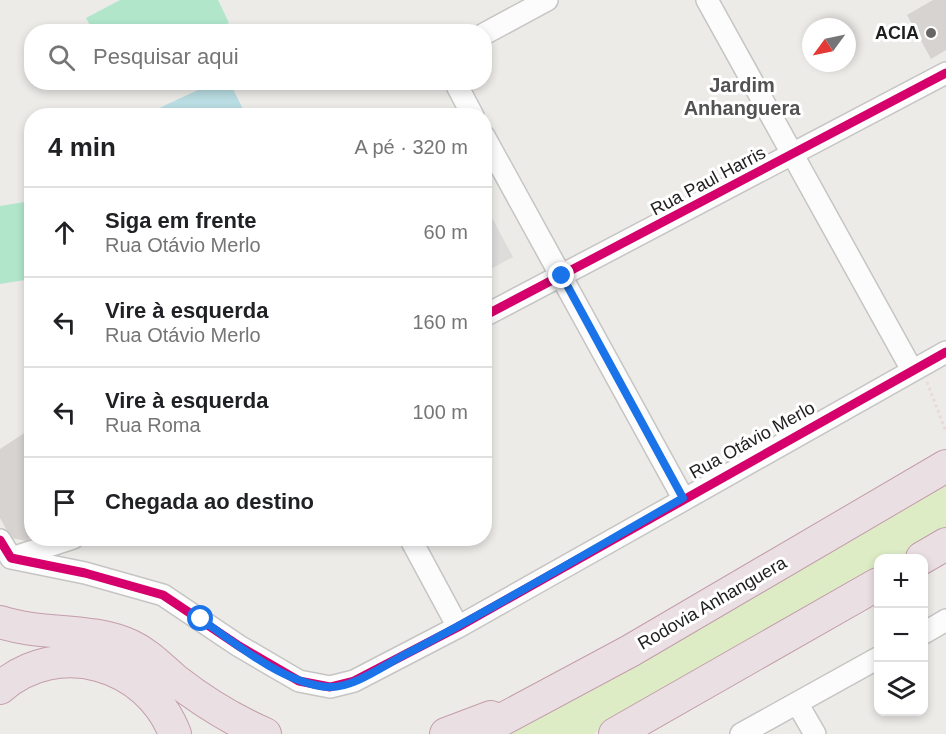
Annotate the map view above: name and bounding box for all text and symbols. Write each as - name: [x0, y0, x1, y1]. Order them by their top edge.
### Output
- north arrow: [802, 18, 856, 72]
- place label: ACIA: [875, 23, 919, 43]
- search box: [24, 24, 492, 90]
- marker: ACIA: [924, 26, 938, 40]
- icon: search: [45, 41, 78, 74]
- text: Pesquisar aqui: [93, 44, 239, 69]
- district label: Jardim Anhanguera: [684, 74, 801, 119]
- text: 4 min: [48, 132, 116, 162]
- text: A pé · 320 m: [355, 136, 468, 158]
- street label: Rua Paul Harris: [647, 142, 769, 220]
- text: Siga em frente: [105, 208, 257, 233]
- icon: ahead: [48, 216, 81, 249]
- text: 60 m: [424, 221, 468, 243]
- text: Rua Otávio Merlo: [105, 234, 261, 256]
- route end: [548, 262, 574, 288]
- text: Vire à esquerda: [105, 298, 268, 323]
- icon: left: [48, 306, 81, 339]
- text: 160 m: [412, 311, 468, 333]
- text: Rua Otávio Merlo: [105, 324, 261, 346]
- text: Vire à esquerda: [105, 388, 268, 413]
- icon: left: [48, 396, 81, 429]
- street label: Rua Otávio Merlo: [686, 397, 818, 483]
- text: 100 m: [412, 401, 468, 423]
- text: Rua Roma: [105, 414, 201, 436]
- icon: arrive: [48, 486, 81, 519]
- text: Chegada ao destino: [105, 489, 314, 514]
- street label: Rodovia Anhanguera: [634, 552, 791, 654]
- map controls: [874, 554, 928, 716]
- button: +: [874, 554, 928, 608]
- route start: [187, 605, 213, 631]
- button: −: [874, 608, 928, 662]
- button: layers: [874, 662, 928, 716]

